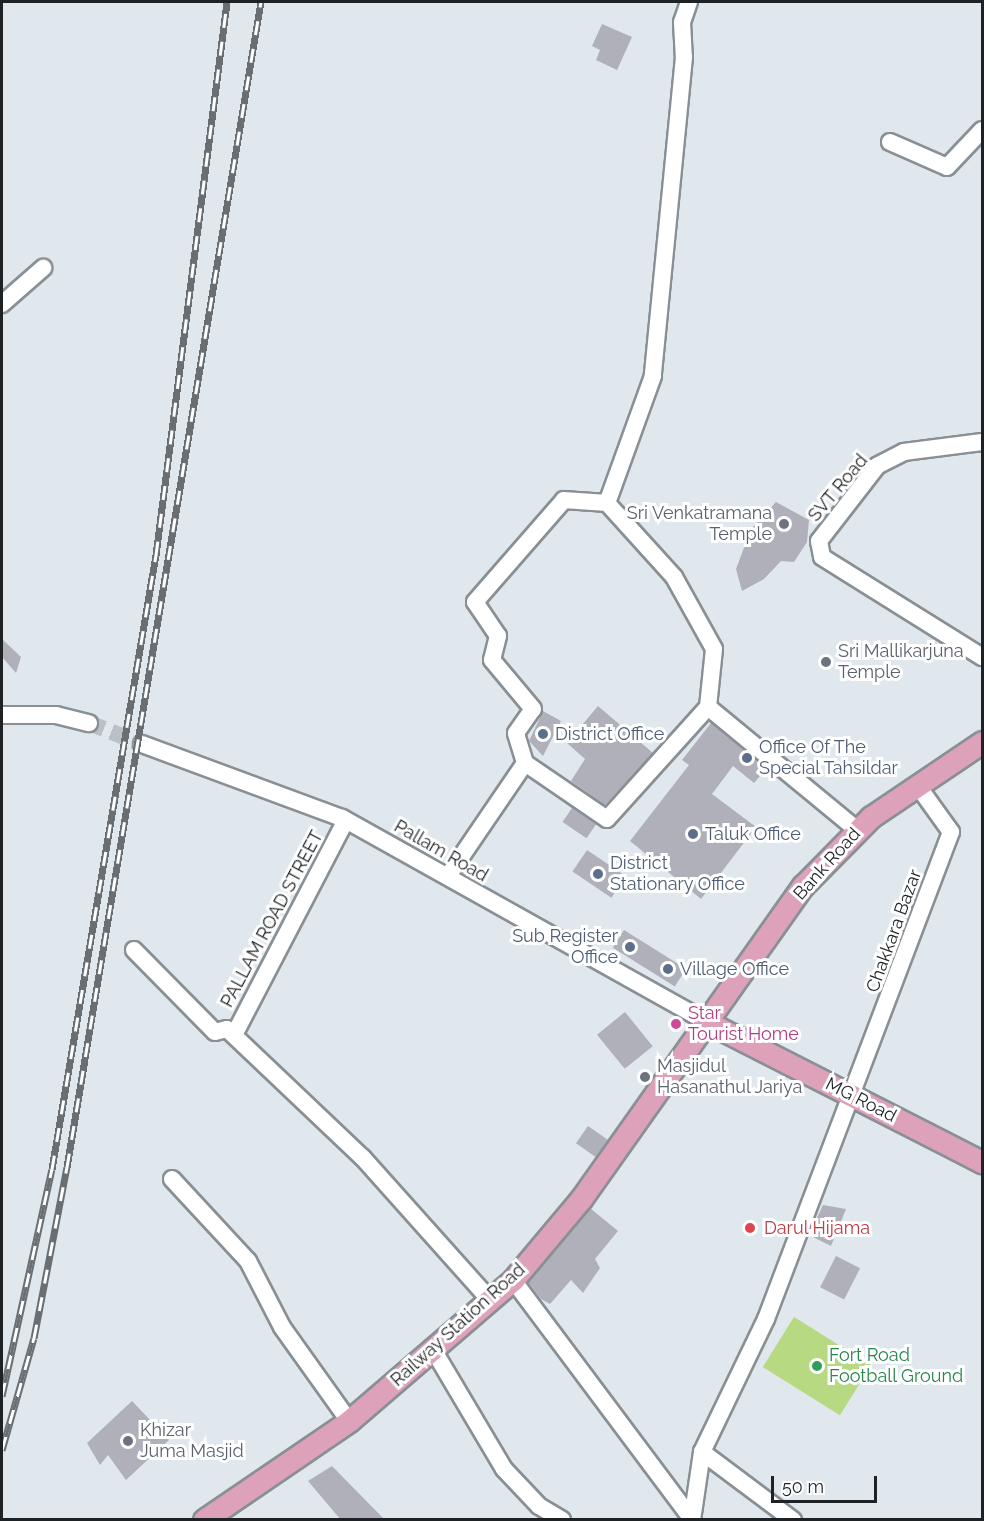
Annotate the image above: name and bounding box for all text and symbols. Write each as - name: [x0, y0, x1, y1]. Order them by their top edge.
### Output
- street label: SVT Road: [804, 450, 872, 526]
- place label: Sri Venkatramana Temple: [626, 503, 772, 546]
- marker: Sri Venkatramana Temple: [777, 517, 791, 531]
- place label: Sri Mallikarjuna Temple: [838, 641, 964, 684]
- marker: Sri Mallikarjuna Temple: [819, 655, 833, 669]
- place label: District Office: [555, 723, 664, 745]
- marker: District Office: [536, 727, 550, 741]
- place label: Office Of The Special Tahsildar: [759, 737, 899, 780]
- marker: Office Of The Special Tahsildar: [740, 751, 754, 765]
- street label: Pallam Road: [390, 815, 492, 887]
- place label: Taluk Office: [705, 823, 801, 845]
- street label: Bank Road: [789, 823, 865, 905]
- street label: PALLAM ROAD STREET: [216, 827, 328, 1011]
- marker: Taluk Office: [686, 827, 700, 841]
- place label: District Stationary Office: [610, 853, 745, 896]
- marker: District Stationary Office: [591, 867, 605, 881]
- street label: Chakkara Bazar: [862, 867, 926, 995]
- place label: Sub Register Office: [512, 926, 618, 968]
- marker: Sub Register Office: [623, 940, 637, 954]
- place label: Village Office: [680, 958, 789, 980]
- marker: Village Office: [661, 962, 675, 976]
- place label: Star Tourist Home: [688, 1003, 799, 1046]
- marker: Star Tourist Home: [669, 1017, 683, 1031]
- place label: Masjidul Hasanathul Jariya: [657, 1056, 803, 1098]
- marker: Masjidul Hasanathul Jariya: [638, 1070, 652, 1084]
- street label: MG Road: [822, 1073, 900, 1127]
- place label: Darul Hijama: [764, 1217, 871, 1239]
- marker: Darul Hijama: [741, 1219, 759, 1237]
- street label: Railway Station Road: [386, 1259, 530, 1391]
- place label: Fort Road Football Ground: [829, 1345, 964, 1388]
- marker: Fort Road Football Ground: [810, 1359, 824, 1373]
- place label: Khizar Juma Masjid: [140, 1420, 244, 1462]
- marker: Khizar Juma Masjid: [121, 1434, 135, 1448]
- scale bar: [774, 1464, 880, 1502]
- text: 50 m: [782, 1476, 824, 1497]

